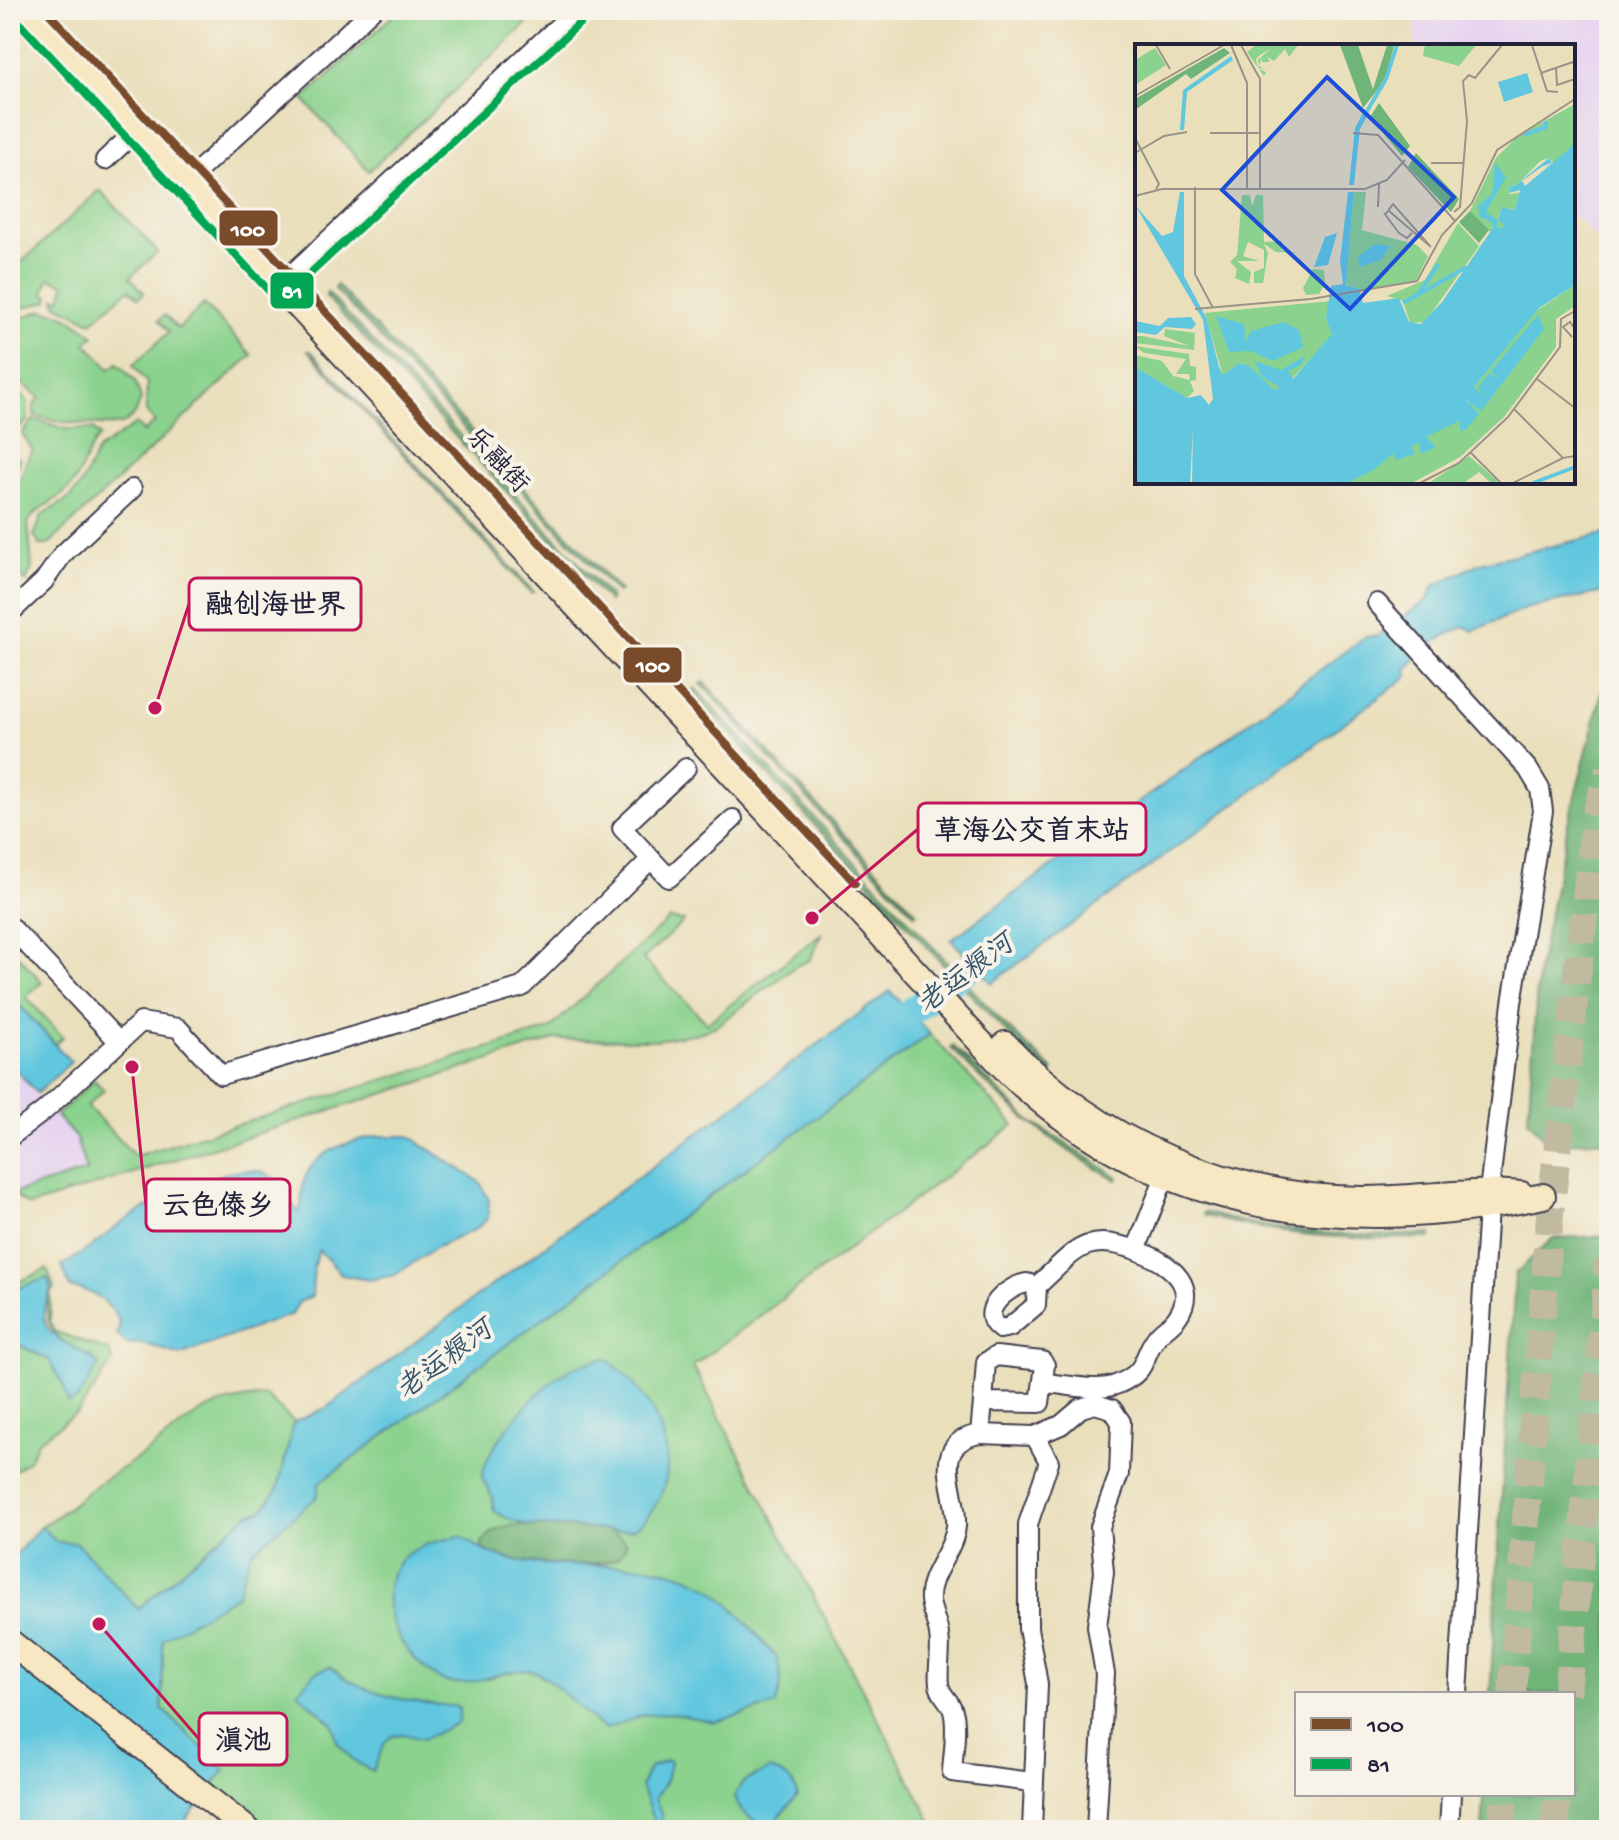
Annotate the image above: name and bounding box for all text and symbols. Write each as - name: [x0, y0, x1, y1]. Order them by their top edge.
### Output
- inset map: [1135, 44, 1575, 484]
- line badge: 100: [218, 209, 279, 247]
- text: 100: [230, 219, 265, 245]
- line badge: 81: [269, 271, 315, 310]
- text: 81: [282, 281, 302, 307]
- street label: 乐融街: [458, 422, 535, 501]
- callout: 融创海世界: [189, 578, 361, 630]
- text: 融创海世界: [205, 590, 346, 624]
- line badge: 100: [622, 646, 683, 684]
- text: 100: [635, 655, 670, 681]
- callout: 草海公交首末站: [918, 803, 1146, 855]
- text: 草海公交首末站: [934, 815, 1130, 850]
- water label: 老运粮河: [911, 925, 1025, 1022]
- callout: 云色傣乡: [146, 1179, 290, 1231]
- text: 云色傣乡: [162, 1190, 274, 1225]
- water label: 老运粮河: [390, 1311, 504, 1408]
- legend: [1295, 1692, 1575, 1796]
- callout: 滇池: [199, 1713, 287, 1765]
- text: 100: [1366, 1713, 1404, 1742]
- text: 滇池: [215, 1726, 271, 1760]
- text: 81: [1367, 1753, 1390, 1782]

